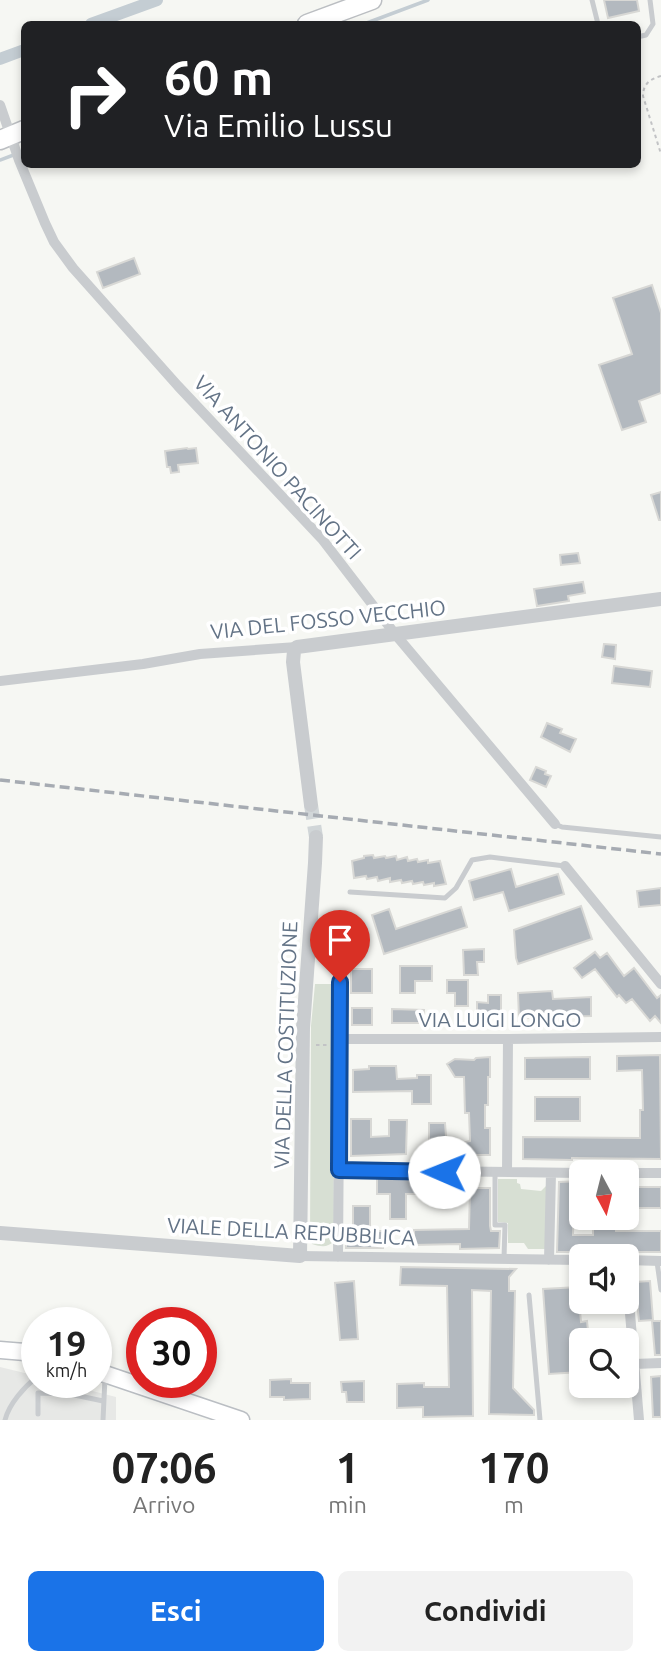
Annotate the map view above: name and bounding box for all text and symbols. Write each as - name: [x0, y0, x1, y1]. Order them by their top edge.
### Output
- icon: right: [49, 49, 140, 140]
- text: 60 m: [164, 49, 273, 104]
- text: Via Emilio Lussu: [164, 107, 393, 143]
- street label: VIA ANTONIO PACINOTTI: [189, 370, 367, 564]
- street label: VIA DEL FOSSO VECCHIO: [209, 595, 447, 643]
- pin: [310, 910, 370, 982]
- street label: VIA DELLA COSTITUZIONE: [269, 921, 301, 1169]
- icon: arrive: [321, 921, 359, 959]
- street label: VIA LUIGI LONGO: [418, 1007, 582, 1031]
- position arrow: [407, 1135, 481, 1209]
- north arrow: [569, 1160, 639, 1230]
- map controls: [569, 1160, 639, 1398]
- street label: VIALE DELLA REPUBBLICA: [166, 1213, 416, 1249]
- button: sound: [569, 1244, 639, 1314]
- speed limit sign: 30: [126, 1307, 217, 1398]
- text: 19: [47, 1323, 86, 1363]
- button: search: [569, 1328, 639, 1398]
- text: km/h: [46, 1360, 87, 1380]
- text: 07:06: [112, 1444, 217, 1491]
- text: 1: [336, 1444, 359, 1491]
- text: 170: [478, 1444, 549, 1491]
- text: Arrivo: [133, 1492, 195, 1517]
- text: min: [328, 1492, 367, 1517]
- text: m: [504, 1492, 524, 1517]
- button: Esci: [28, 1571, 324, 1651]
- button: Condividi: [338, 1571, 633, 1651]

